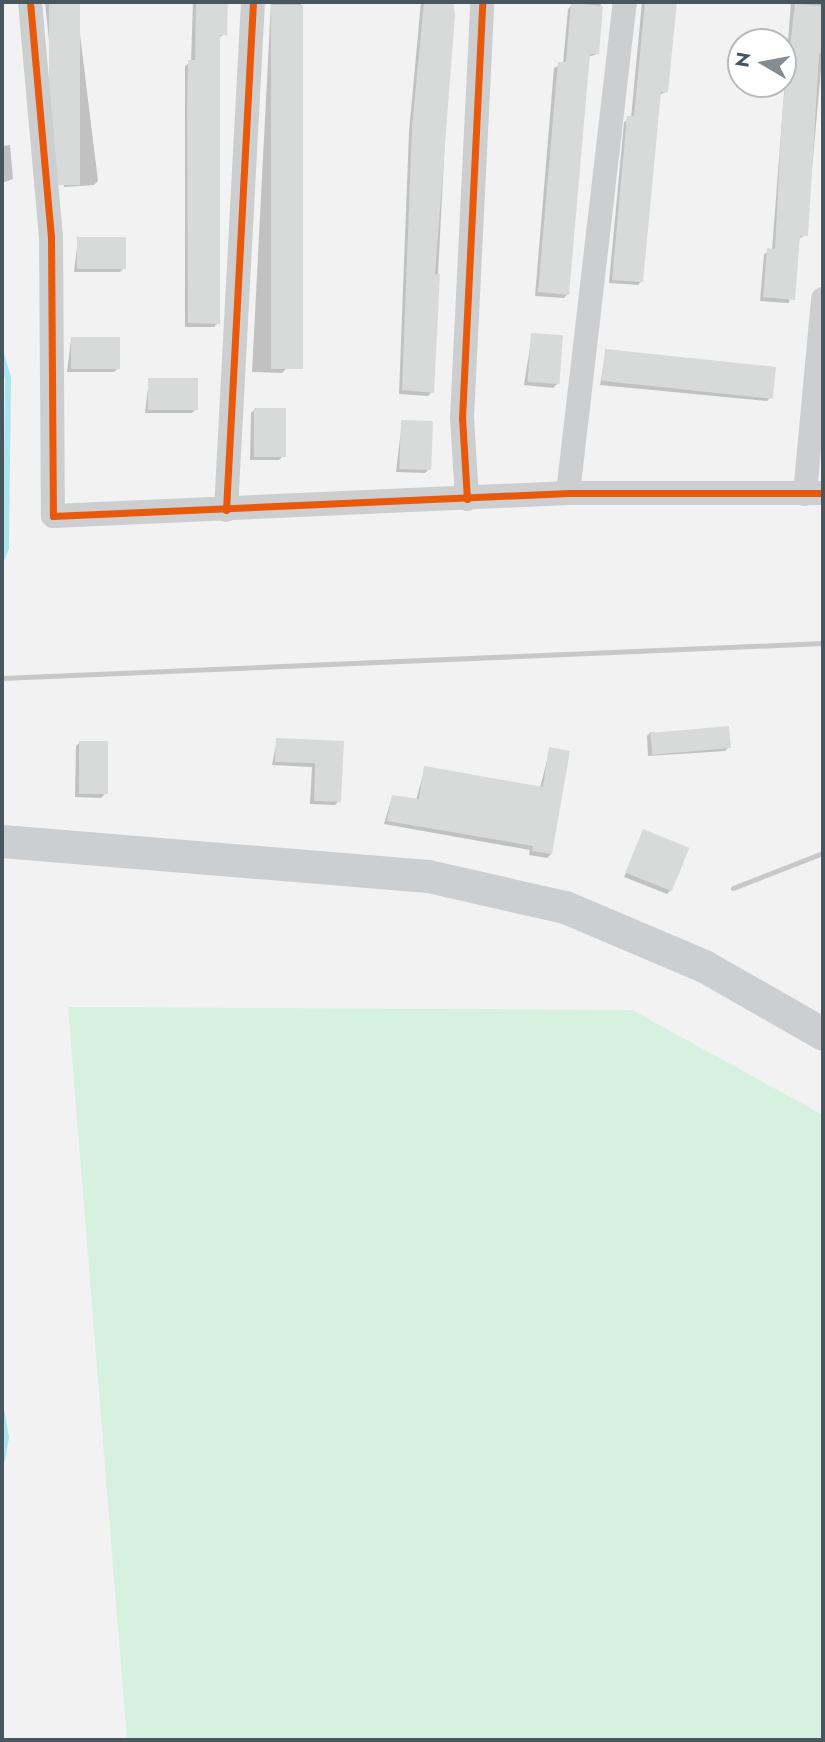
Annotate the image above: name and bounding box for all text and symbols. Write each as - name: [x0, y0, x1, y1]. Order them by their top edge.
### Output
- north arrow: [727, 28, 797, 98]
- text: N: [728, 50, 757, 69]

